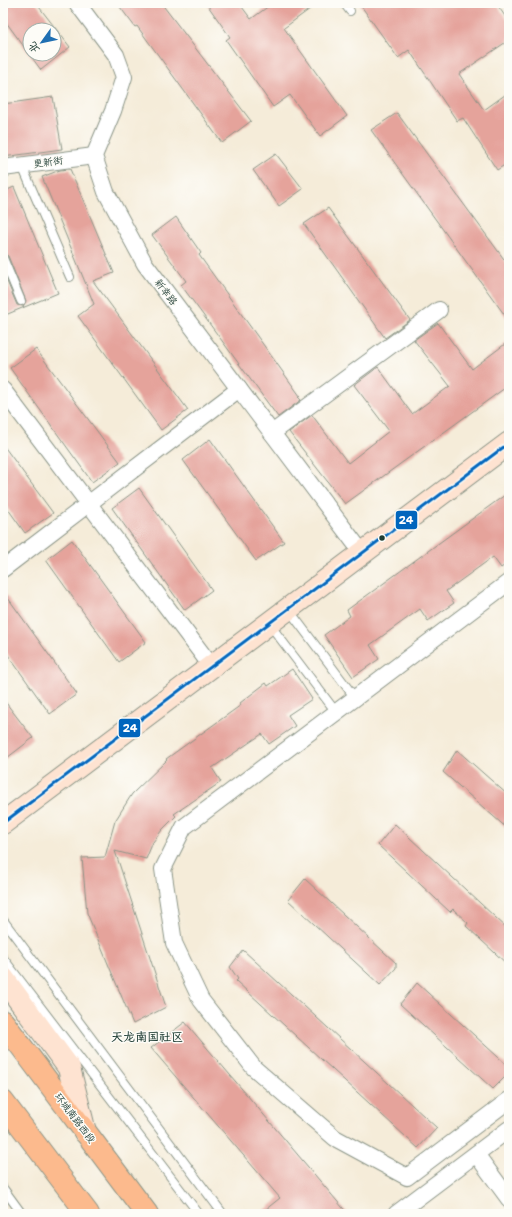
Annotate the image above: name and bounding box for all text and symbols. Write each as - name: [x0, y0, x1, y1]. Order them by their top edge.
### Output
- north arrow: [22, 22, 62, 62]
- text: 北: [25, 38, 43, 56]
- street label: 更新街: [32, 153, 64, 171]
- street label: 新幸路: [152, 276, 180, 308]
- line badge: 24: [395, 510, 418, 530]
- text: 24: [399, 513, 414, 528]
- unlabelled marker: [377, 533, 387, 543]
- line badge: 24: [118, 718, 141, 738]
- text: 24: [123, 721, 138, 736]
- district label: 天龙南国社区: [111, 1029, 183, 1045]
- street label: 环城南路西段: [52, 1090, 98, 1146]

